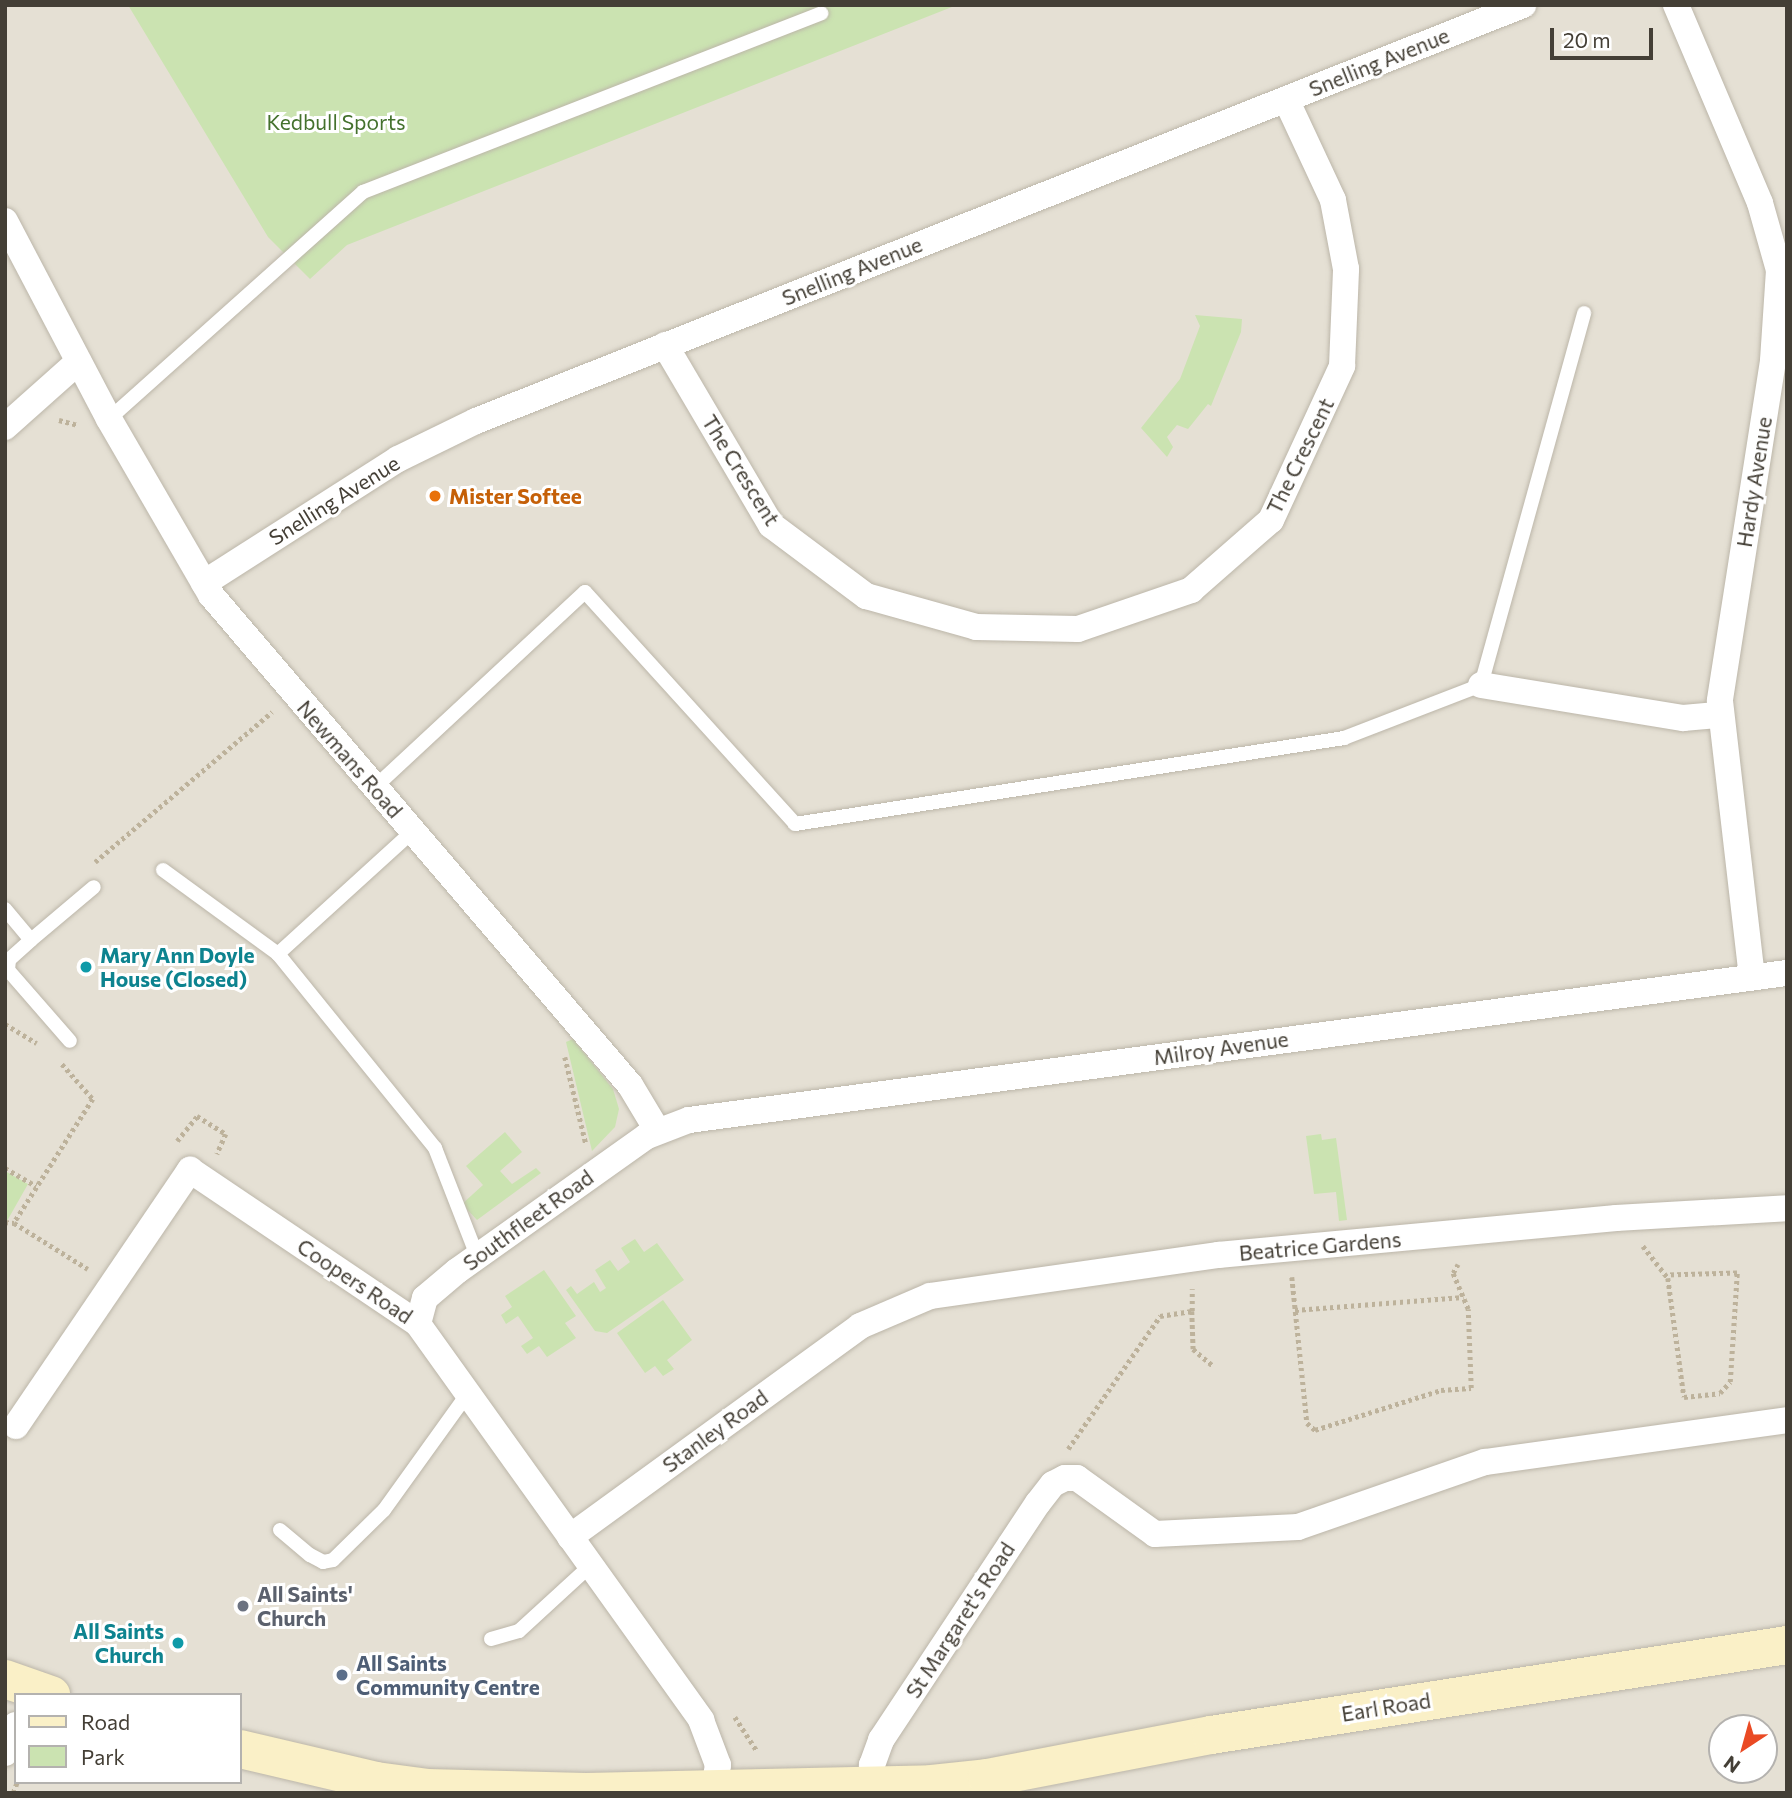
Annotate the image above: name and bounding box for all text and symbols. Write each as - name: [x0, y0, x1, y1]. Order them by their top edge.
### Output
- scale bar: [1554, 14, 1657, 58]
- street label: Snelling Avenue: [1305, 22, 1453, 102]
- text: 20 m: [1563, 27, 1611, 52]
- park label: Kedbull Sports: [266, 109, 406, 135]
- street label: Snelling Avenue: [778, 231, 926, 311]
- street label: The Crescent: [1261, 394, 1339, 518]
- street label: The Crescent: [697, 410, 785, 530]
- street label: Hardy Avenue: [1731, 415, 1777, 549]
- street label: Snelling Avenue: [264, 450, 404, 550]
- place label: Mister Softee: [449, 483, 582, 509]
- marker: Mister Softee: [427, 488, 443, 504]
- street label: Newmans Road: [292, 695, 408, 823]
- place label: Mary Ann Doyle House (Closed): [100, 942, 255, 992]
- marker: Mary Ann Doyle House (Closed): [78, 959, 94, 975]
- street label: Milroy Avenue: [1152, 1026, 1290, 1070]
- street label: Southfleet Road: [458, 1164, 598, 1276]
- street label: Beatrice Gardens: [1238, 1226, 1402, 1266]
- street label: Coopers Road: [293, 1233, 417, 1329]
- street label: Stanley Road: [658, 1384, 772, 1478]
- street label: St Margaret's Road: [900, 1537, 1020, 1703]
- place label: All Saints' Church: [257, 1581, 353, 1631]
- marker: All Saints' Church: [235, 1598, 251, 1614]
- place label: All Saints Church: [73, 1618, 164, 1668]
- marker: All Saints Church: [170, 1635, 186, 1651]
- place label: All Saints Community Centre: [356, 1650, 540, 1700]
- marker: All Saints Community Centre: [334, 1667, 350, 1683]
- street label: Earl Road: [1339, 1687, 1433, 1727]
- legend: [14, 1693, 242, 1784]
- text: Road: [81, 1709, 130, 1734]
- north arrow: [1708, 1714, 1778, 1784]
- text: Park: [81, 1744, 125, 1769]
- text: N: [1719, 1751, 1744, 1778]

